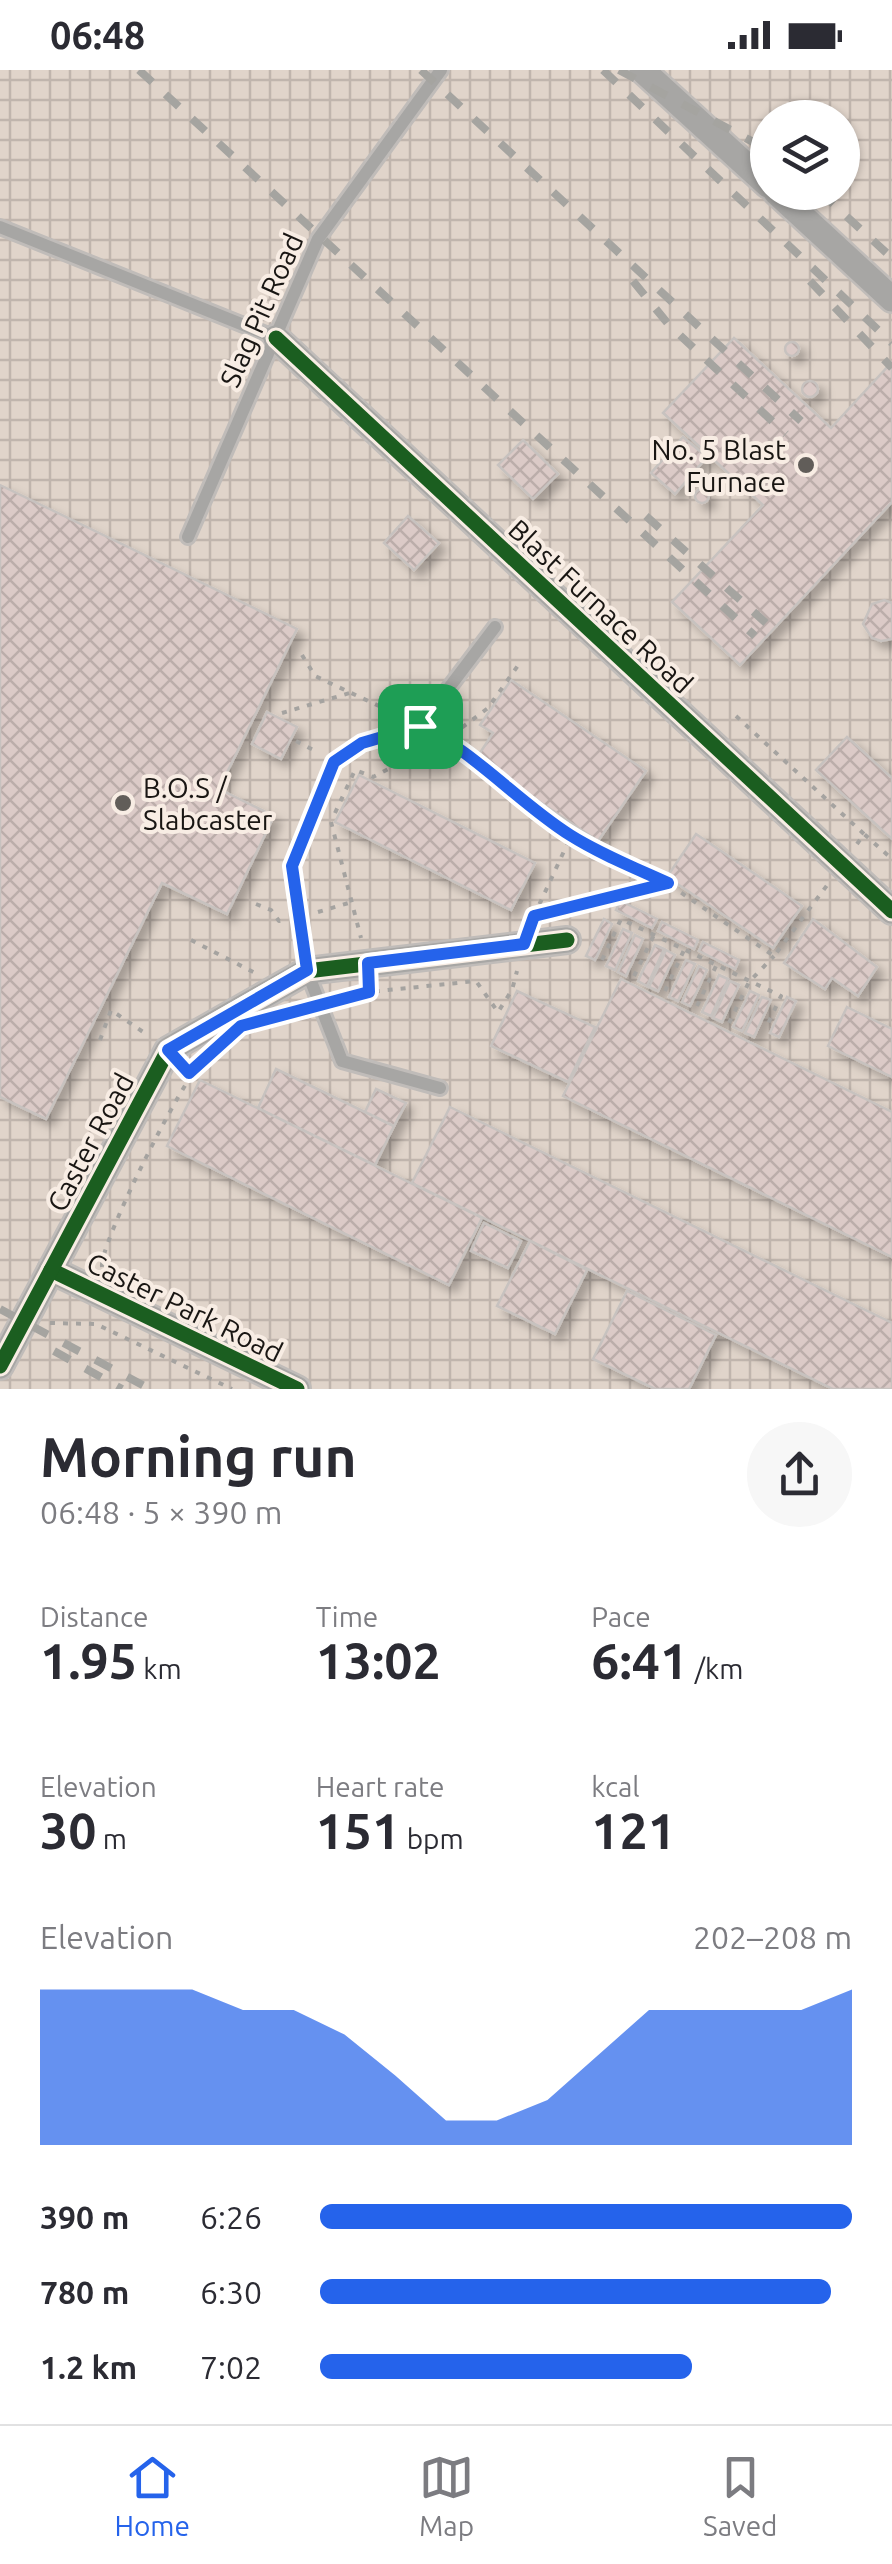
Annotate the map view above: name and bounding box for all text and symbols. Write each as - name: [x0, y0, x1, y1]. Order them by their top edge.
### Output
- text: 06:48: [50, 14, 145, 56]
- map controls: [750, 100, 860, 210]
- button: layers: [750, 100, 860, 210]
- street label: Slag Pit Road: [213, 229, 309, 391]
- place label: No. 5 Blast Furnace: [651, 434, 786, 497]
- marker: No. 5 Blast Furnace: [795, 454, 817, 476]
- street label: Blast Furnace Road: [503, 513, 699, 699]
- pin: [378, 684, 463, 769]
- icon: arrive: [393, 699, 448, 754]
- place label: B.O.S / Slabcaster: [143, 772, 273, 835]
- marker: B.O.S / Slabcaster: [112, 792, 134, 814]
- street label: Caster Road: [41, 1068, 139, 1216]
- street label: Caster Park Road: [82, 1246, 288, 1368]
- button: share: [747, 1422, 852, 1527]
- text: Morning run: [40, 1426, 357, 1487]
- text: 06:48 · 5 × 390 m: [40, 1494, 282, 1530]
- text: Distance: [40, 1601, 148, 1632]
- text: Time: [316, 1601, 378, 1632]
- text: Pace: [591, 1601, 651, 1632]
- text: 1.95: [40, 1632, 137, 1688]
- text: 13:02: [316, 1632, 441, 1688]
- text: 6:41: [591, 1632, 688, 1688]
- text: km: [137, 1653, 182, 1684]
- text: /km: [688, 1653, 743, 1684]
- text: Elevation: [40, 1771, 157, 1802]
- text: Heart rate: [316, 1771, 444, 1802]
- text: kcal: [591, 1771, 640, 1802]
- text: 30: [40, 1802, 96, 1858]
- text: 151: [316, 1802, 400, 1858]
- text: 121: [591, 1802, 676, 1858]
- text: m: [96, 1823, 127, 1854]
- text: bpm: [400, 1823, 464, 1854]
- text: Elevation: [40, 1919, 173, 1955]
- text: 202–208 m: [693, 1919, 852, 1955]
- text: 390 m: [40, 2199, 129, 2235]
- text: 6:26: [200, 2199, 262, 2235]
- text: 780 m: [40, 2274, 129, 2310]
- text: 6:30: [200, 2274, 262, 2310]
- text: 1.2 km: [40, 2349, 137, 2385]
- text: 7:02: [200, 2349, 262, 2385]
- tab: Home: [114, 2450, 190, 2541]
- tab: Map: [419, 2450, 474, 2541]
- tab: Saved: [703, 2450, 778, 2541]

